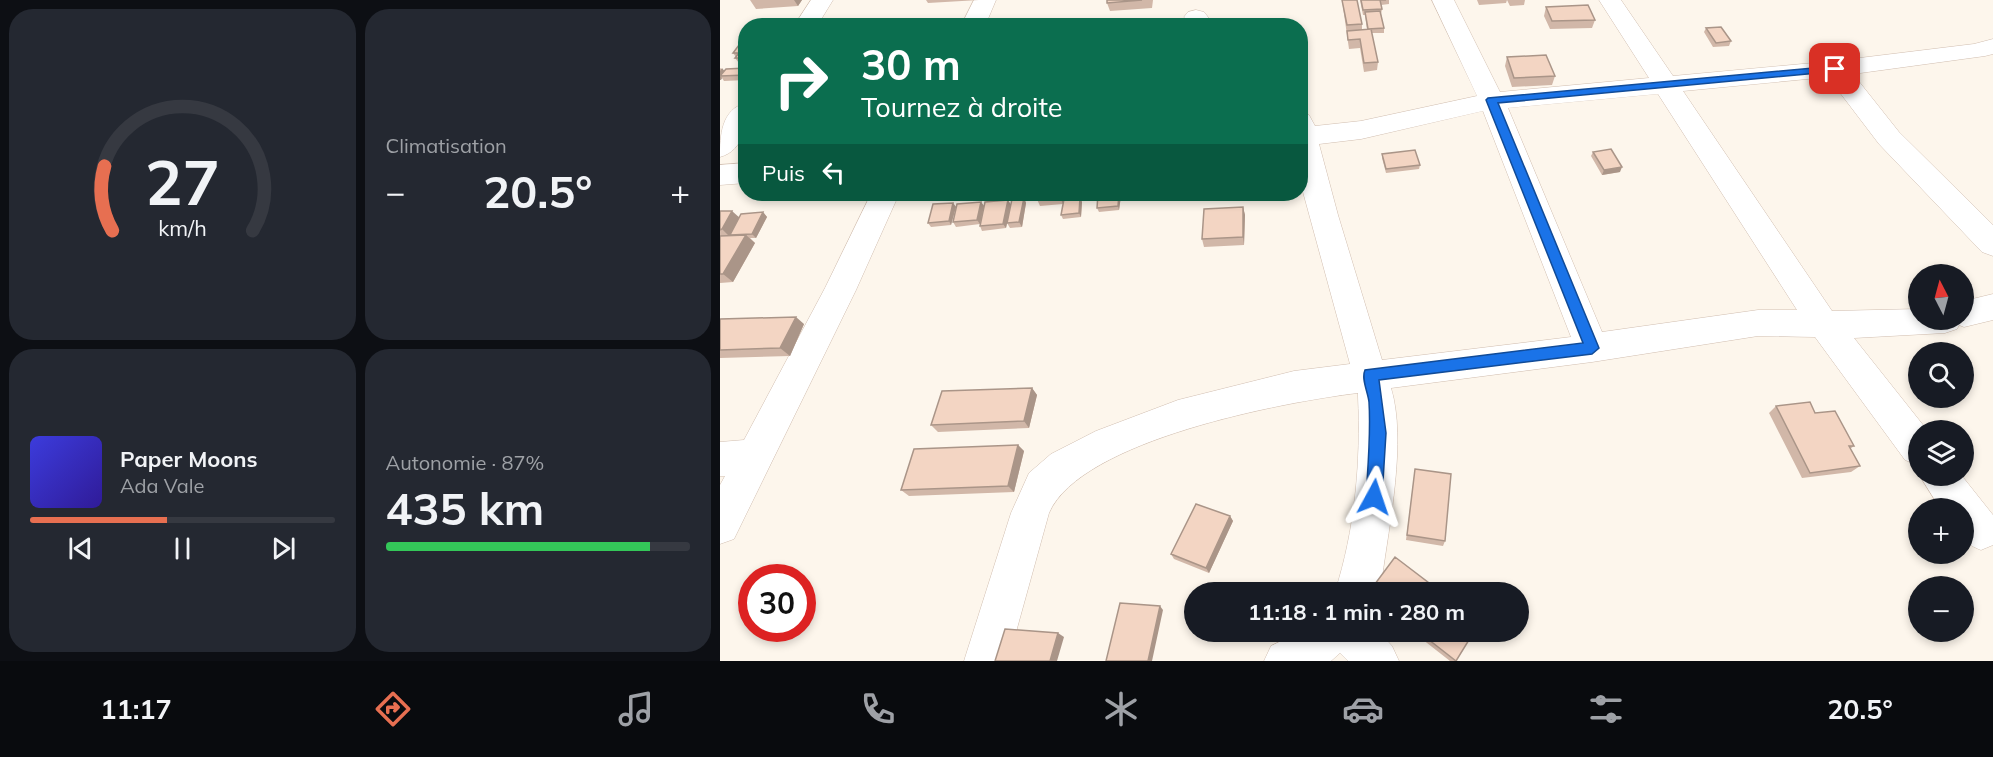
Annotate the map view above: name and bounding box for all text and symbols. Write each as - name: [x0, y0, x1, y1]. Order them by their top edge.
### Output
- text: 30 m: [861, 38, 961, 91]
- icon: right: [762, 42, 840, 120]
- pin: [1809, 43, 1860, 94]
- icon: arrive: [1818, 52, 1851, 85]
- text: Tournez à droite: [861, 90, 1062, 124]
- text: Climatisation: [386, 133, 507, 158]
- text: 27: [145, 142, 220, 221]
- icon: left: [817, 156, 850, 189]
- text: Puis: [762, 159, 805, 187]
- text: 20.5°: [483, 163, 592, 219]
- text: −: [386, 171, 405, 212]
- text: +: [670, 171, 690, 212]
- text: km/h: [158, 215, 206, 242]
- north arrow: [1908, 264, 1974, 330]
- map controls: [1908, 264, 1974, 642]
- button: search: [1908, 342, 1974, 408]
- button: layers: [1908, 420, 1974, 486]
- text: Paper Moons: [120, 445, 258, 473]
- text: Autonomie · 87%: [386, 450, 544, 475]
- position arrow: [1342, 465, 1406, 529]
- text: Ada Vale: [120, 473, 204, 498]
- text: 435 km: [386, 480, 544, 536]
- button: +: [1908, 498, 1974, 564]
- icon: previous: [64, 532, 97, 565]
- icon: pause: [166, 532, 199, 565]
- icon: next: [267, 532, 300, 565]
- speed limit sign: 30: [738, 564, 816, 642]
- button: −: [1908, 576, 1974, 642]
- text: 11:18 · 1 min · 280 m: [1248, 598, 1465, 626]
- icon: directions: [372, 688, 414, 730]
- icon: music: [615, 688, 657, 730]
- icon: phone: [857, 688, 899, 730]
- icon: climate: [1100, 688, 1142, 730]
- icon: car: [1342, 688, 1384, 730]
- icon: filters: [1585, 688, 1627, 730]
- text: 11:17: [100, 692, 172, 726]
- text: 20.5°: [1827, 692, 1893, 726]

